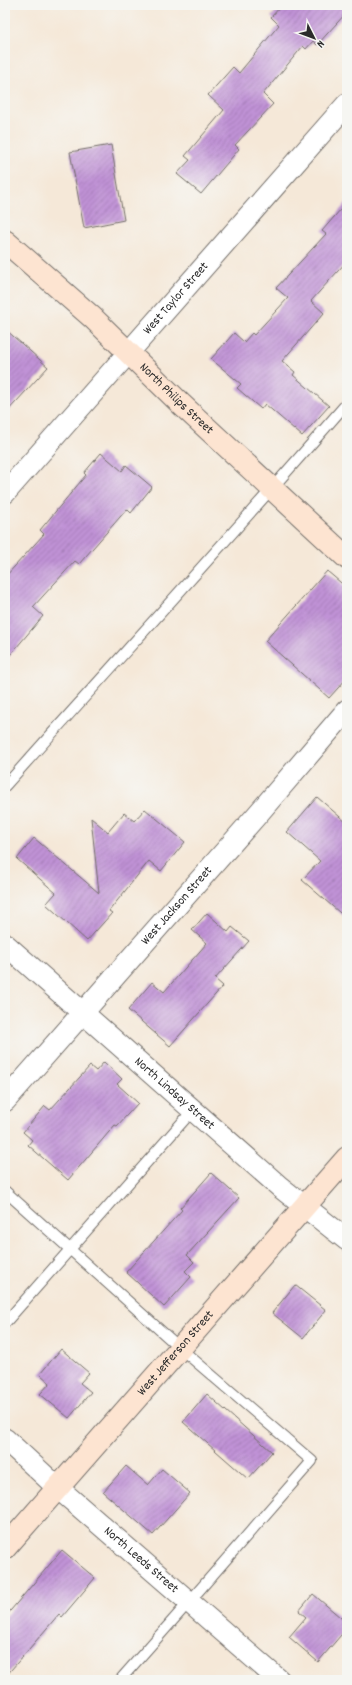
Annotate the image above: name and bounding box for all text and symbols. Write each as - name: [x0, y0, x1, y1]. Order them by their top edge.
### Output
- north arrow: [294, 18, 334, 58]
- text: N: [312, 36, 328, 51]
- street label: West Taylor Street: [139, 258, 213, 339]
- street label: North Philips Street: [135, 359, 218, 439]
- street label: West Jackson Street: [137, 862, 217, 950]
- street label: North Lindsay Street: [130, 1053, 219, 1135]
- street label: West Jefferson Street: [133, 1306, 219, 1400]
- street label: North Leeds Street: [99, 1522, 183, 1598]

